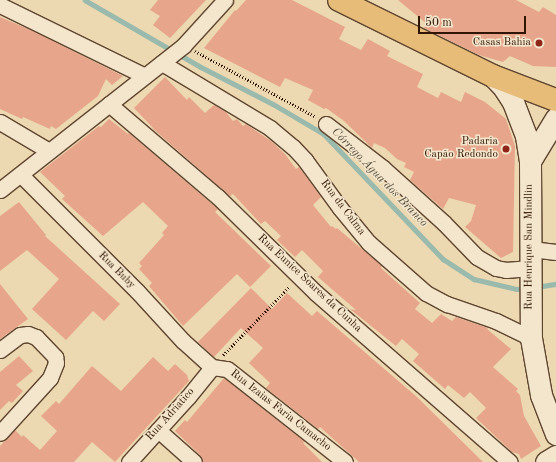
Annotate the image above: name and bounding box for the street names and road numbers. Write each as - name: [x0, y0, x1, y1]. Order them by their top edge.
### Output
- street label: Rua da Calma: [317, 177, 367, 239]
- street label: Rua Henrique San Mindlin: [523, 184, 537, 310]
- street label: Rua Eunice Soares da Cunha: [254, 232, 364, 336]
- street label: Rua Buby: [95, 250, 137, 292]
- street label: Rua Izaias Faria Camacho: [227, 367, 333, 455]
- street label: Rua Adriatico: [144, 386, 198, 444]

